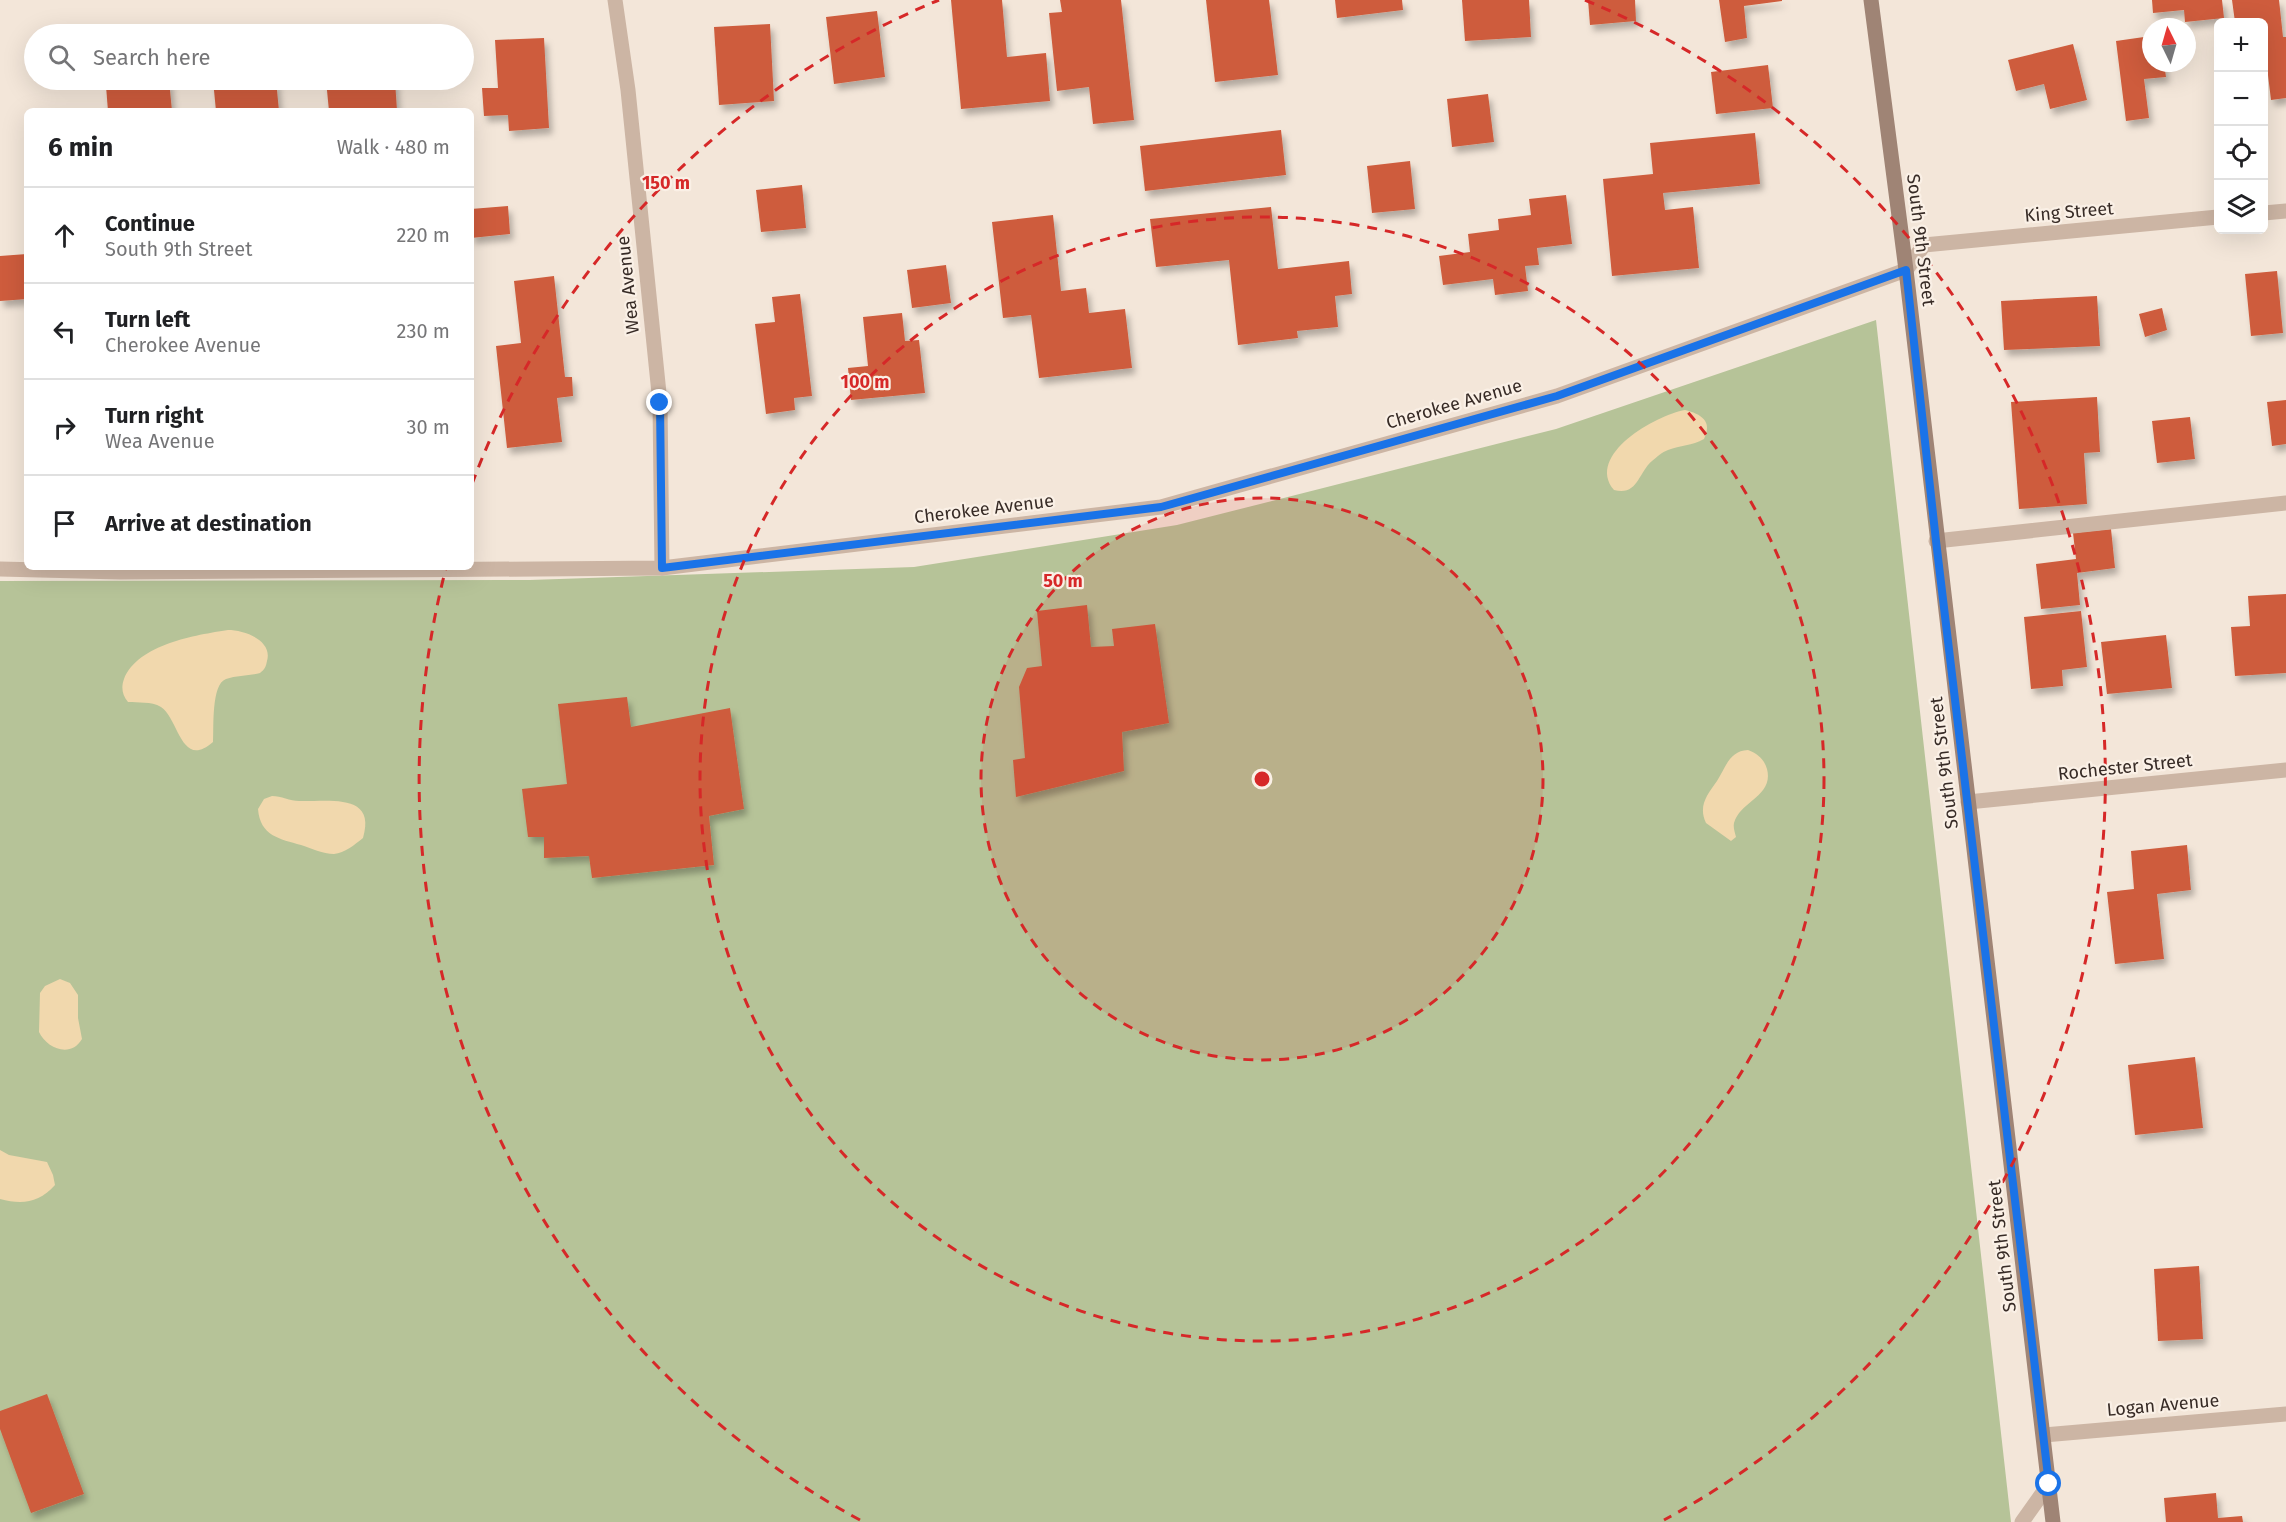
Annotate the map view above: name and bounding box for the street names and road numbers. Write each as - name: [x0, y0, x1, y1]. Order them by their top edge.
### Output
- street label: South 9th Street: [1902, 173, 1940, 308]
- street label: King Street: [2024, 197, 2115, 227]
- street label: Wea Avenue: [612, 235, 644, 335]
- street label: Cherokee Avenue: [1383, 374, 1525, 434]
- street label: Cherokee Avenue: [913, 490, 1055, 528]
- street label: South 9th Street: [1925, 695, 1963, 830]
- street label: Rochester Street: [2057, 749, 2194, 785]
- street label: South 9th Street: [1983, 1178, 2021, 1313]
- street label: Logan Avenue: [2106, 1389, 2220, 1421]

